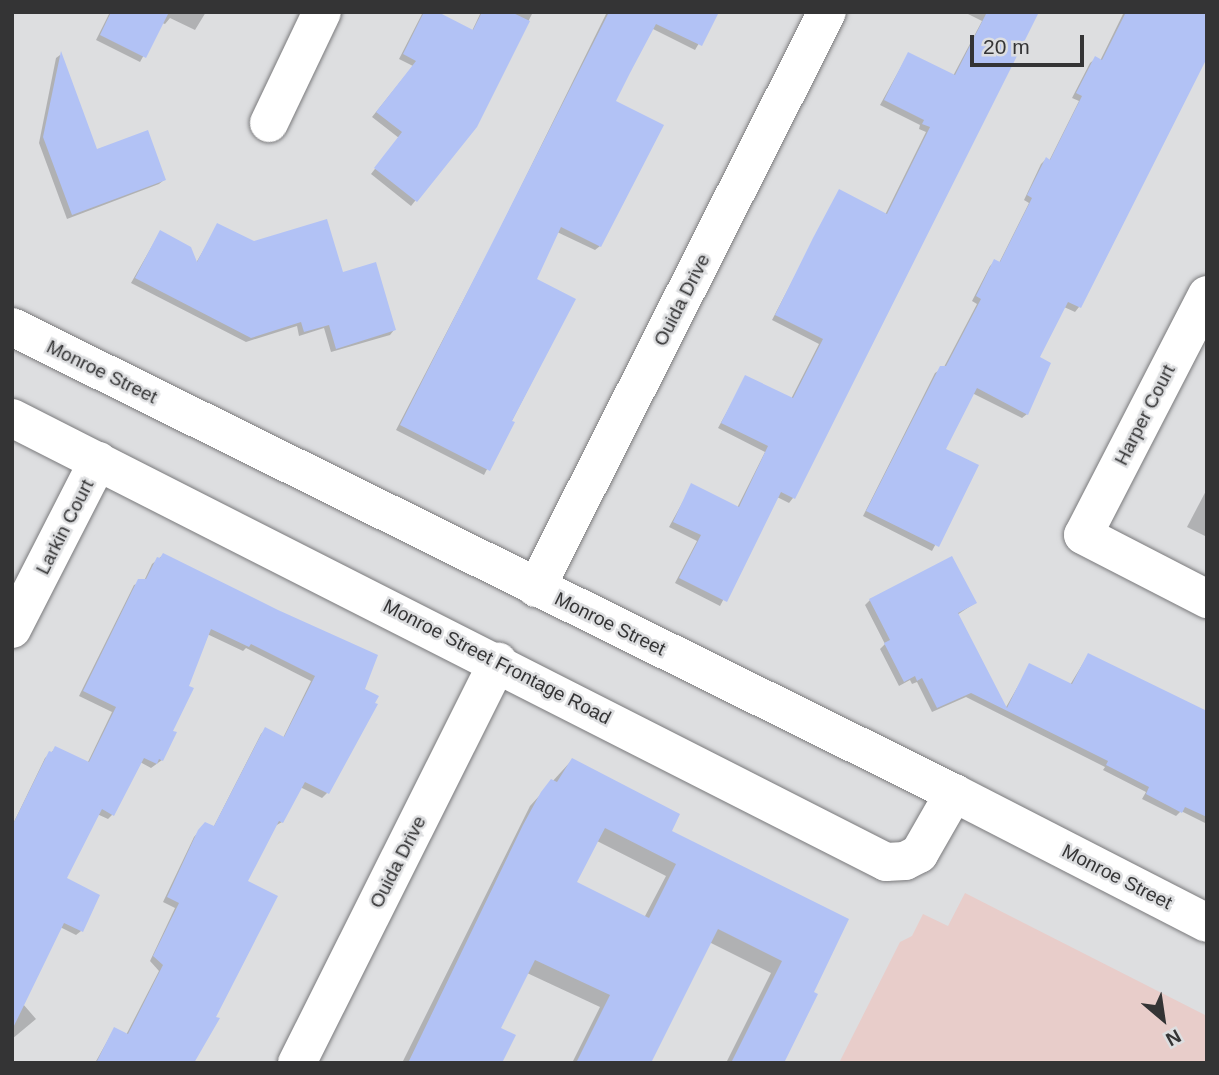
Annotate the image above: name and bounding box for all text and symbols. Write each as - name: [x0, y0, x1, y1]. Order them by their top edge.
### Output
- scale bar: [974, 21, 1088, 65]
- text: 20 m: [983, 35, 1030, 58]
- street label: Ouida Drive: [649, 250, 715, 350]
- street label: Monroe Street: [43, 335, 161, 409]
- street label: Harper Court: [1110, 361, 1180, 469]
- street label: Larkin Court: [31, 476, 99, 578]
- street label: Monroe Street: [551, 587, 669, 661]
- street label: Monroe Street Frontage Road: [379, 595, 615, 729]
- street label: Ouida Drive: [365, 812, 431, 912]
- street label: Monroe Street: [1058, 840, 1176, 914]
- north arrow: [1128, 984, 1198, 1054]
- text: N: [1162, 1025, 1185, 1050]

